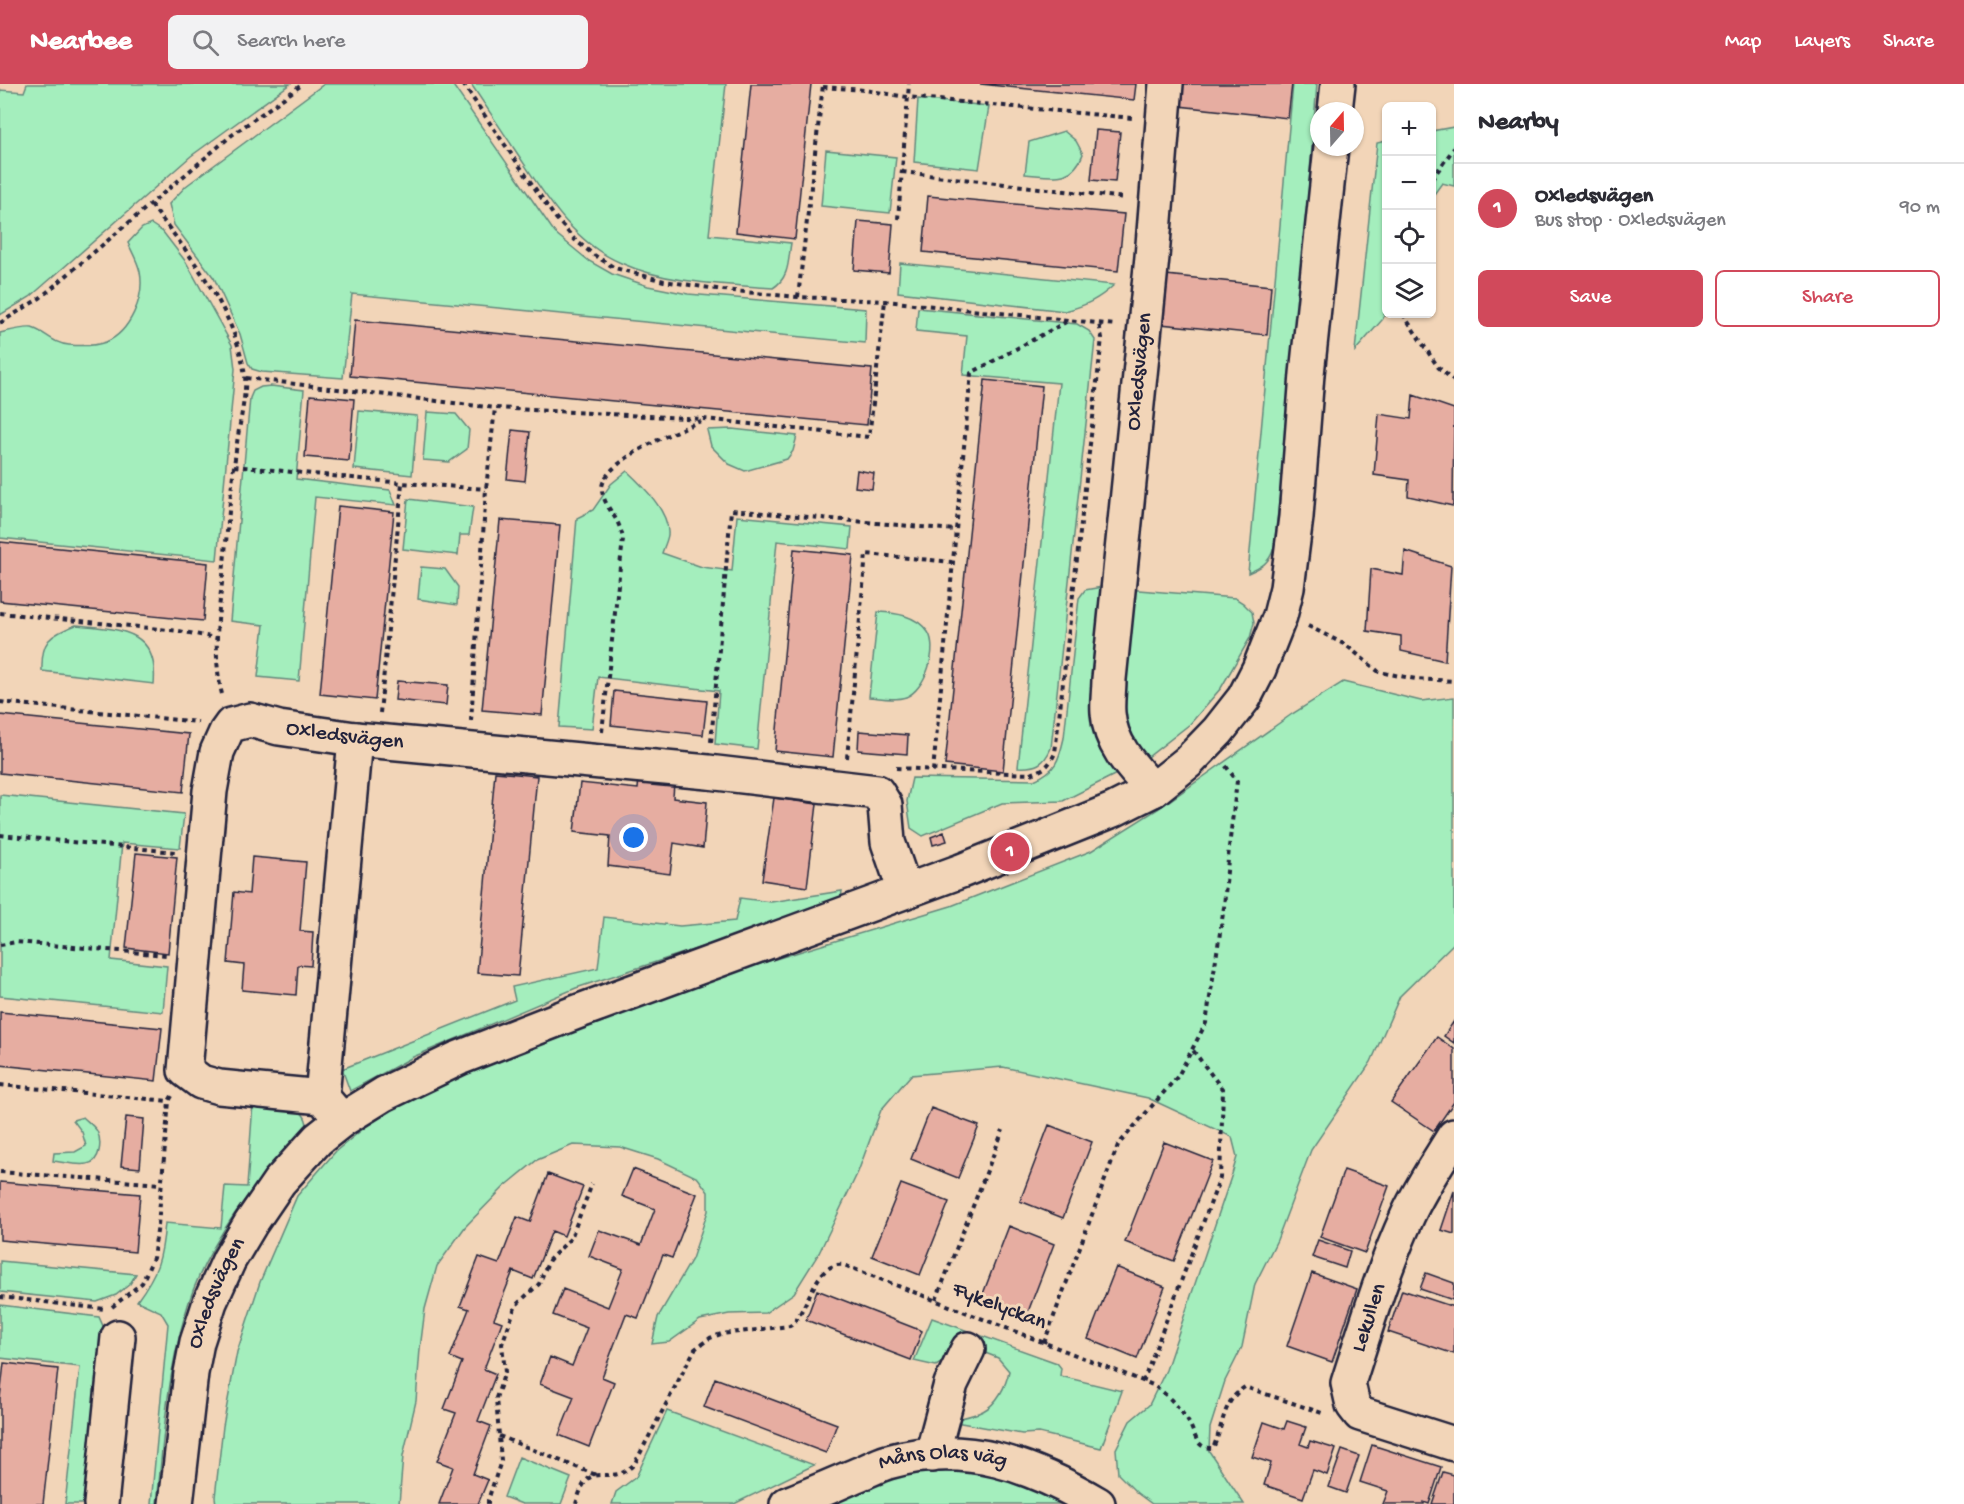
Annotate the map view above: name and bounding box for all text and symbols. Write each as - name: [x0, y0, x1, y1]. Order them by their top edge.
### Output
- search box: [168, 15, 588, 69]
- text: Nearbee: [30, 26, 132, 59]
- icon: search: [189, 26, 222, 59]
- text: Search here: [237, 29, 345, 55]
- text: Map: [1725, 30, 1761, 55]
- text: Layers: [1794, 30, 1850, 55]
- text: Share: [1883, 30, 1934, 55]
- north arrow: [1310, 102, 1364, 156]
- map controls: [1382, 102, 1436, 318]
- button: +: [1382, 102, 1436, 156]
- text: Nearby: [1478, 108, 1559, 139]
- button: −: [1382, 156, 1436, 210]
- text: Oxledsvägen: [1535, 184, 1653, 210]
- text: 1: [1493, 197, 1502, 220]
- text: 90 m: [1900, 197, 1940, 220]
- button: locate: [1382, 210, 1436, 264]
- text: Bus stop · Oxledsvägen: [1535, 210, 1726, 233]
- button: layers: [1382, 264, 1436, 318]
- button: Save: [1478, 270, 1703, 327]
- button: Share: [1715, 270, 1940, 327]
- street label: Oxledsvägen: [1121, 311, 1159, 432]
- street label: Oxledsvägen: [284, 716, 405, 757]
- your location: [619, 823, 648, 852]
- pin: 1: [990, 830, 1030, 874]
- street label: Oxledsvägen: [183, 1233, 252, 1352]
- street label: Fykelyckan: [947, 1277, 1050, 1337]
- street label: Lekullen: [1347, 1280, 1394, 1356]
- street label: Måns Olas väg: [875, 1441, 1010, 1477]

